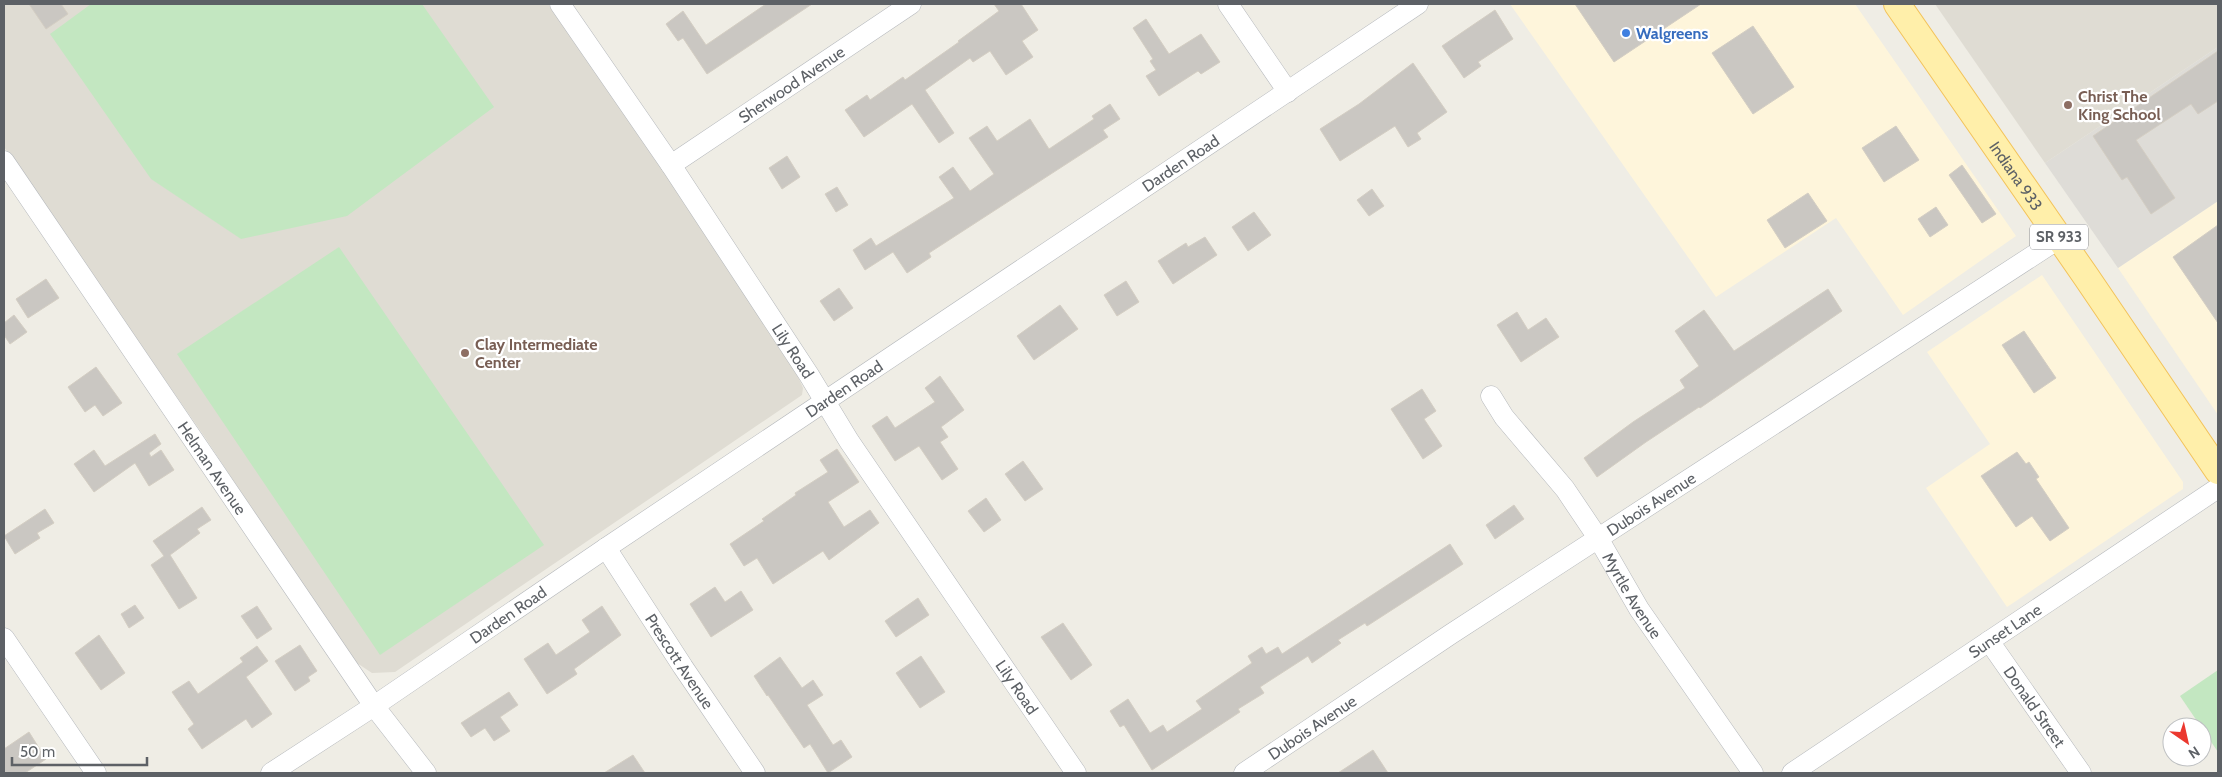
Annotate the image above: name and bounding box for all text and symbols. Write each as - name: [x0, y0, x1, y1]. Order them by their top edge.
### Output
- place label: Walgreens: [1636, 24, 1708, 43]
- marker: Walgreens: [1620, 27, 1632, 39]
- street label: Sherwood Avenue: [735, 42, 848, 127]
- place label: Christ The King School: [2078, 87, 2161, 124]
- marker: Christ The King School: [2062, 99, 2074, 111]
- street label: Darden Road: [1138, 131, 1222, 196]
- street label: Indiana 933: [1986, 138, 2047, 214]
- road number: SR 933: [2030, 224, 2088, 250]
- street label: Lily Road: [768, 320, 818, 382]
- place label: Clay Intermediate Center: [475, 335, 598, 372]
- marker: Clay Intermediate Center: [459, 347, 471, 359]
- street label: Darden Road: [802, 356, 886, 421]
- street label: Helman Avenue: [174, 418, 251, 518]
- street label: Dubois Avenue: [1603, 468, 1699, 540]
- street label: Myrtle Avenue: [1599, 549, 1666, 642]
- street label: Darden Road: [466, 582, 550, 647]
- street label: Sunset Lane: [1965, 600, 2045, 662]
- street label: Prescott Avenue: [642, 610, 718, 712]
- street label: Lily Road: [992, 656, 1042, 718]
- street label: Donald Street: [2000, 662, 2070, 751]
- street label: Dubois Avenue: [1264, 691, 1360, 764]
- north arrow: [2162, 717, 2212, 767]
- scale bar: [12, 734, 148, 766]
- text: 50 m: [20, 743, 55, 761]
- text: N: [2185, 743, 2203, 763]

